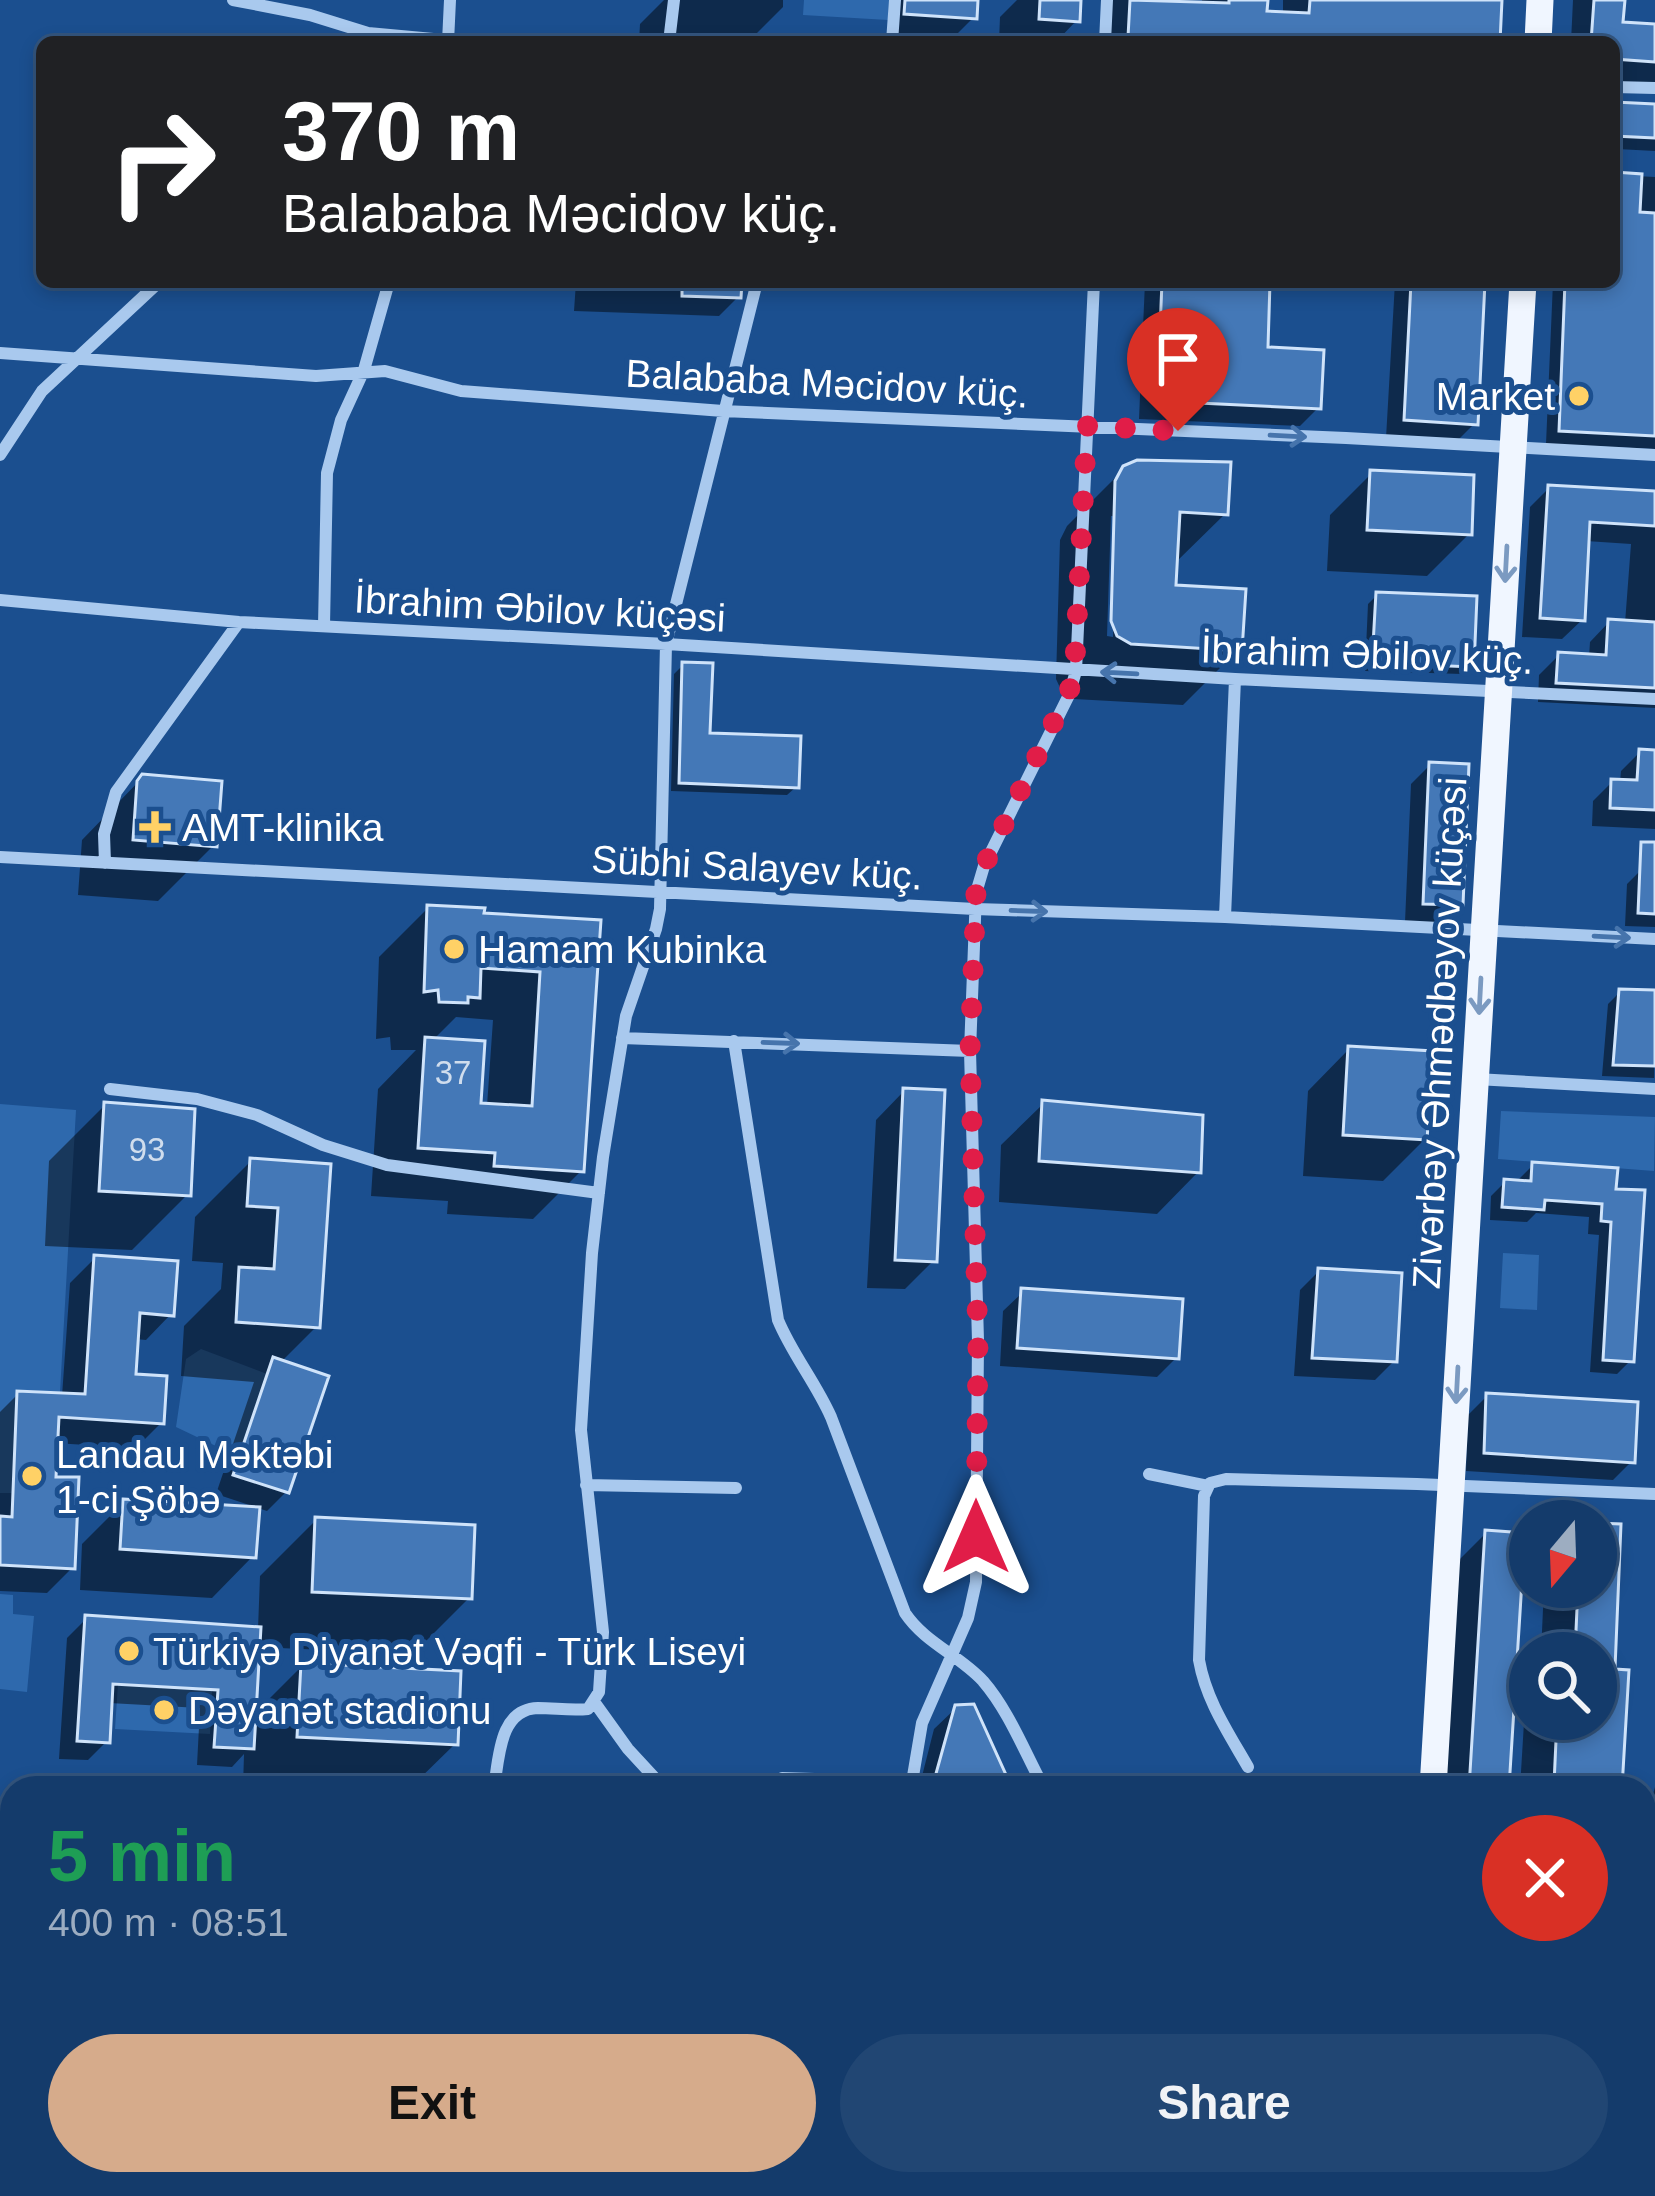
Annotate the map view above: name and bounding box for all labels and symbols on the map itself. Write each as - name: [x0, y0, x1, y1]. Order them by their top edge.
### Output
- pin: [1127, 308, 1229, 431]
- street label: Balababa Məcidov küç.: [624, 351, 1029, 416]
- place label: Market: [1436, 375, 1555, 418]
- marker: Market: [1566, 383, 1592, 409]
- one-way arrow: [1268, 425, 1307, 448]
- one-way arrow: [1494, 544, 1517, 583]
- street label: İbrahim Əbilov küçəsi: [353, 577, 727, 640]
- street label: İbrahim Əbilov küç.: [1200, 627, 1534, 682]
- one-way arrow: [1100, 661, 1139, 684]
- street label: Zivərbəy Əhmədbəyov küçəsi: [1405, 776, 1474, 1290]
- place label: AMT-klinika: [182, 806, 384, 849]
- marker: AMT-klinika: [139, 811, 171, 843]
- street label: Sübhi Salayev küç.: [590, 837, 924, 898]
- one-way arrow: [1009, 899, 1048, 922]
- one-way arrow: [1592, 925, 1631, 948]
- place label: Hamam Kubinka: [478, 928, 767, 971]
- marker: Hamam Kubinka: [441, 936, 467, 962]
- one-way arrow: [1469, 976, 1492, 1015]
- one-way arrow: [761, 1032, 800, 1055]
- house number: 37: [435, 1054, 471, 1091]
- house number: 93: [129, 1131, 165, 1168]
- one-way arrow: [1445, 1365, 1468, 1404]
- place label: Landau Məktəbi 1-ci Şöbə: [56, 1433, 334, 1521]
- marker: Landau Məktəbi 1-ci Şöbə: [19, 1463, 45, 1489]
- position arrow: [913, 1474, 1039, 1600]
- north arrow: [1509, 1500, 1617, 1608]
- place label: Türkiyə Diyanət Vəqfi - Türk Liseyi: [153, 1630, 746, 1673]
- marker: Türkiyə Diyanət Vəqfi - Türk Liseyi: [116, 1638, 142, 1664]
- place label: Dəyanət stadionu: [188, 1689, 492, 1732]
- marker: Dəyanət stadionu: [151, 1697, 177, 1723]

